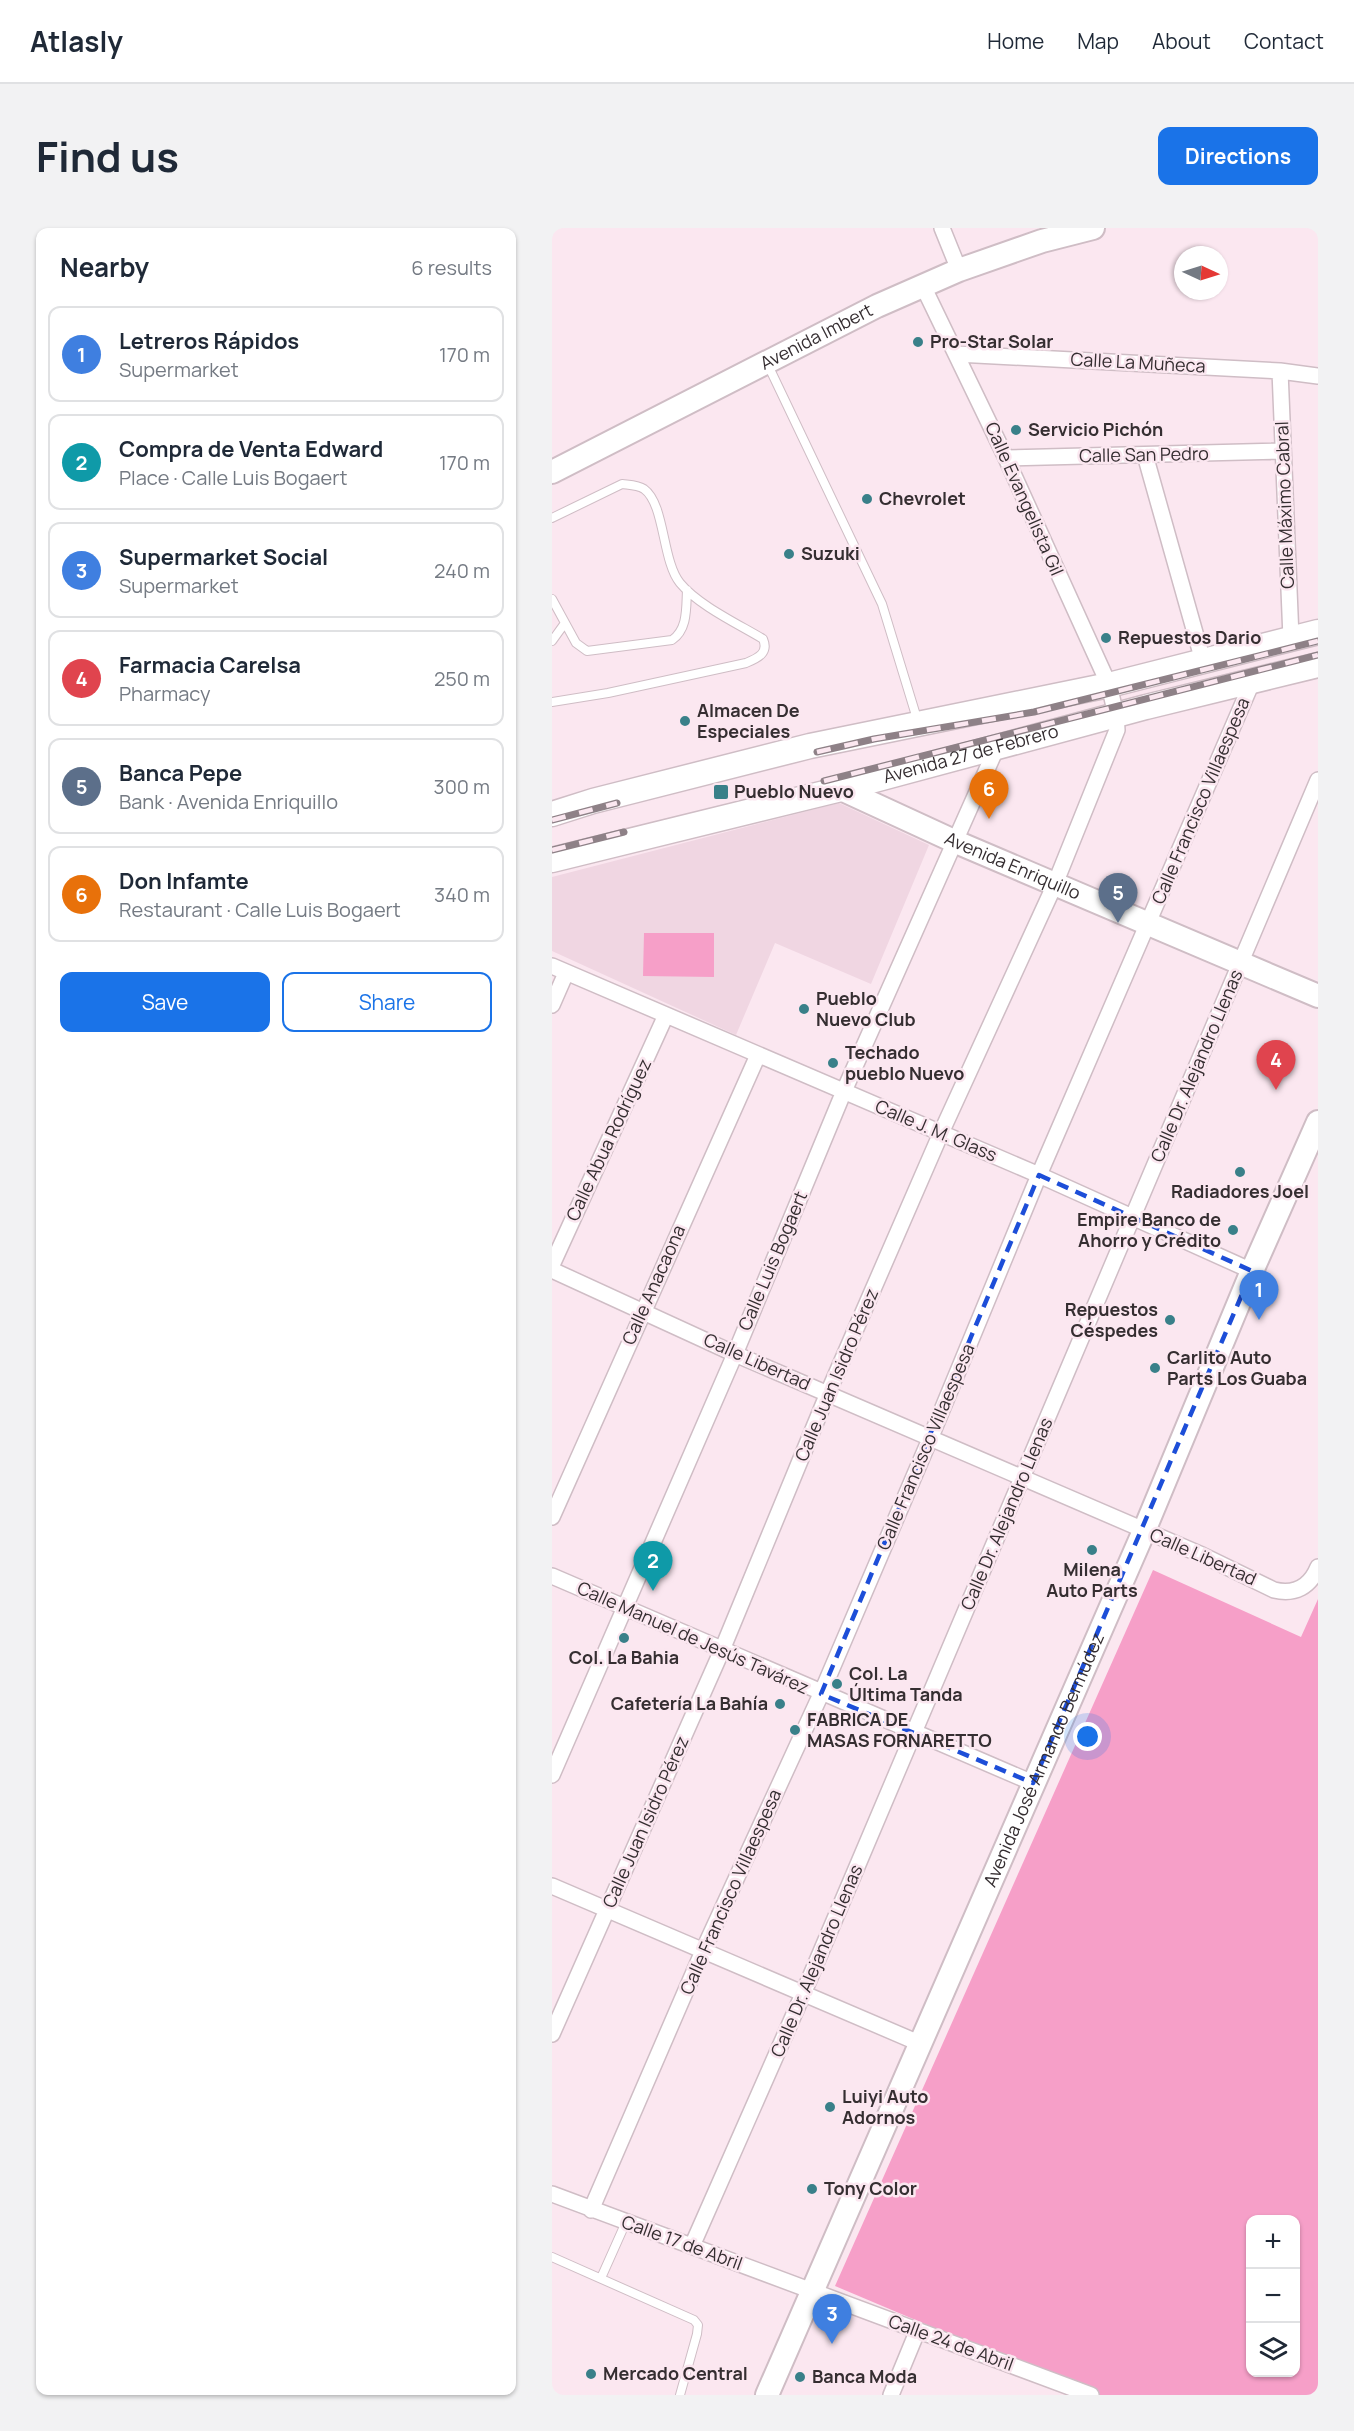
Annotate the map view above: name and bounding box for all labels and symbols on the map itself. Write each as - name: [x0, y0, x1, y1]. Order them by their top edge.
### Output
- north arrow: [1174, 246, 1228, 300]
- street label: Avenida Imbert: [756, 297, 876, 375]
- place label: Pro-Star Solar: [930, 329, 1054, 353]
- marker: Pro-Star Solar: [911, 335, 925, 349]
- street label: Calle La Muñeca: [1070, 346, 1206, 378]
- place label: Servicio Pichón: [1028, 417, 1163, 441]
- street label: Calle Evangelista Gil: [980, 418, 1070, 579]
- street label: Calle Máximo Cabral: [1269, 421, 1299, 589]
- marker: Servicio Pichón: [1009, 423, 1023, 437]
- street label: Calle San Pedro: [1079, 441, 1209, 467]
- place label: Chevrolet: [879, 486, 966, 510]
- marker: Chevrolet: [860, 492, 874, 506]
- place label: Suzuki: [801, 541, 860, 565]
- marker: Suzuki: [782, 547, 796, 561]
- place label: Repuestos Dario: [1118, 625, 1261, 649]
- marker: Repuestos Dario: [1099, 631, 1113, 645]
- street label: Calle Francisco Villaespesa: [1146, 694, 1255, 908]
- place label: Almacen De Especiales: [697, 698, 800, 743]
- marker: Almacen De Especiales: [678, 714, 692, 728]
- street label: Avenida 27 de Febrero: [880, 718, 1061, 788]
- pin: 6: [970, 770, 1008, 819]
- place label: Pueblo Nuevo: [734, 779, 854, 803]
- marker: Pueblo Nuevo: [712, 783, 730, 801]
- street label: Avenida Enriquillo: [941, 825, 1084, 905]
- pin: 5: [1098, 874, 1138, 923]
- street label: Calle Dr. Alejandro Llenas: [1145, 966, 1248, 1166]
- place label: Pueblo Nuevo Club: [816, 986, 916, 1031]
- marker: Pueblo Nuevo Club: [797, 1002, 811, 1016]
- place label: Techado pueblo Nuevo: [845, 1040, 964, 1085]
- pin: 4: [1256, 1040, 1296, 1090]
- street label: Calle Abua Rodríguez: [560, 1055, 656, 1225]
- marker: Techado pueblo Nuevo: [826, 1056, 840, 1070]
- street label: Calle J. M. Glass: [872, 1094, 1001, 1167]
- marker: Radiadores Joel: [1233, 1165, 1247, 1179]
- place label: Radiadores Joel: [1171, 1179, 1309, 1203]
- street label: Calle Luis Bogaert: [732, 1187, 812, 1334]
- place label: Empire Banco de Ahorro y Crédito: [1077, 1207, 1221, 1252]
- street label: Calle Anacaona: [616, 1221, 690, 1348]
- marker: Empire Banco de Ahorro y Crédito: [1226, 1223, 1240, 1237]
- pin: 1: [1240, 1270, 1278, 1320]
- street label: Calle Juan Isidro Pérez: [789, 1285, 883, 1465]
- place label: Repuestos Céspedes: [1065, 1297, 1158, 1342]
- marker: Repuestos Céspedes: [1163, 1313, 1177, 1327]
- street label: Calle Libertad: [700, 1327, 815, 1395]
- street label: Calle Francisco Villaespesa: [871, 1340, 980, 1554]
- place label: Carlito Auto Parts Los Guaba: [1167, 1345, 1307, 1390]
- marker: Carlito Auto Parts Los Guaba: [1148, 1361, 1162, 1375]
- street label: Calle Dr. Alejandro Llenas: [955, 1414, 1058, 1614]
- street label: Calle Libertad: [1146, 1522, 1261, 1590]
- pin: 2: [634, 1542, 672, 1591]
- marker: Milena Auto Parts: [1085, 1543, 1099, 1557]
- place label: Milena Auto Parts: [1046, 1557, 1138, 1602]
- street label: Calle Manuel de Jesús Tavárez: [574, 1575, 813, 1699]
- street label: Avenida José Armando Bermúdez: [977, 1629, 1109, 1890]
- marker: Col. La Bahia: [617, 1631, 631, 1645]
- place label: Col. La Bahia: [569, 1645, 679, 1669]
- place label: Col. La Última Tanda: [849, 1661, 963, 1706]
- marker: Col. La Última Tanda: [830, 1677, 844, 1691]
- place label: Cafetería La Bahía: [611, 1691, 768, 1715]
- marker: Cafetería La Bahía: [773, 1697, 787, 1711]
- place label: FABRICA DE MASAS FORNARETTO: [807, 1707, 992, 1752]
- your location: [1073, 1722, 1102, 1751]
- marker: FABRICA DE MASAS FORNARETTO: [788, 1723, 802, 1737]
- street label: Calle Juan Isidro Pérez: [596, 1732, 694, 1911]
- street label: Calle Francisco Villaespesa: [674, 1785, 786, 1998]
- street label: Calle Dr. Alejandro Llenas: [765, 1861, 868, 2061]
- place label: Luiyi Auto Adornos: [842, 2084, 928, 2129]
- marker: Luiyi Auto Adornos: [823, 2100, 837, 2114]
- place label: Tony Color: [824, 2176, 917, 2200]
- marker: Tony Color: [805, 2182, 819, 2196]
- street label: Calle 17 de Abril: [619, 2209, 746, 2275]
- pin: 3: [812, 2294, 852, 2344]
- street label: Calle 24 de Abril: [886, 2308, 1017, 2376]
- place label: Mercado Central: [603, 2361, 748, 2385]
- place label: Banca Moda: [812, 2364, 917, 2388]
- marker: Mercado Central: [584, 2367, 598, 2381]
- marker: Banca Moda: [793, 2370, 807, 2384]

